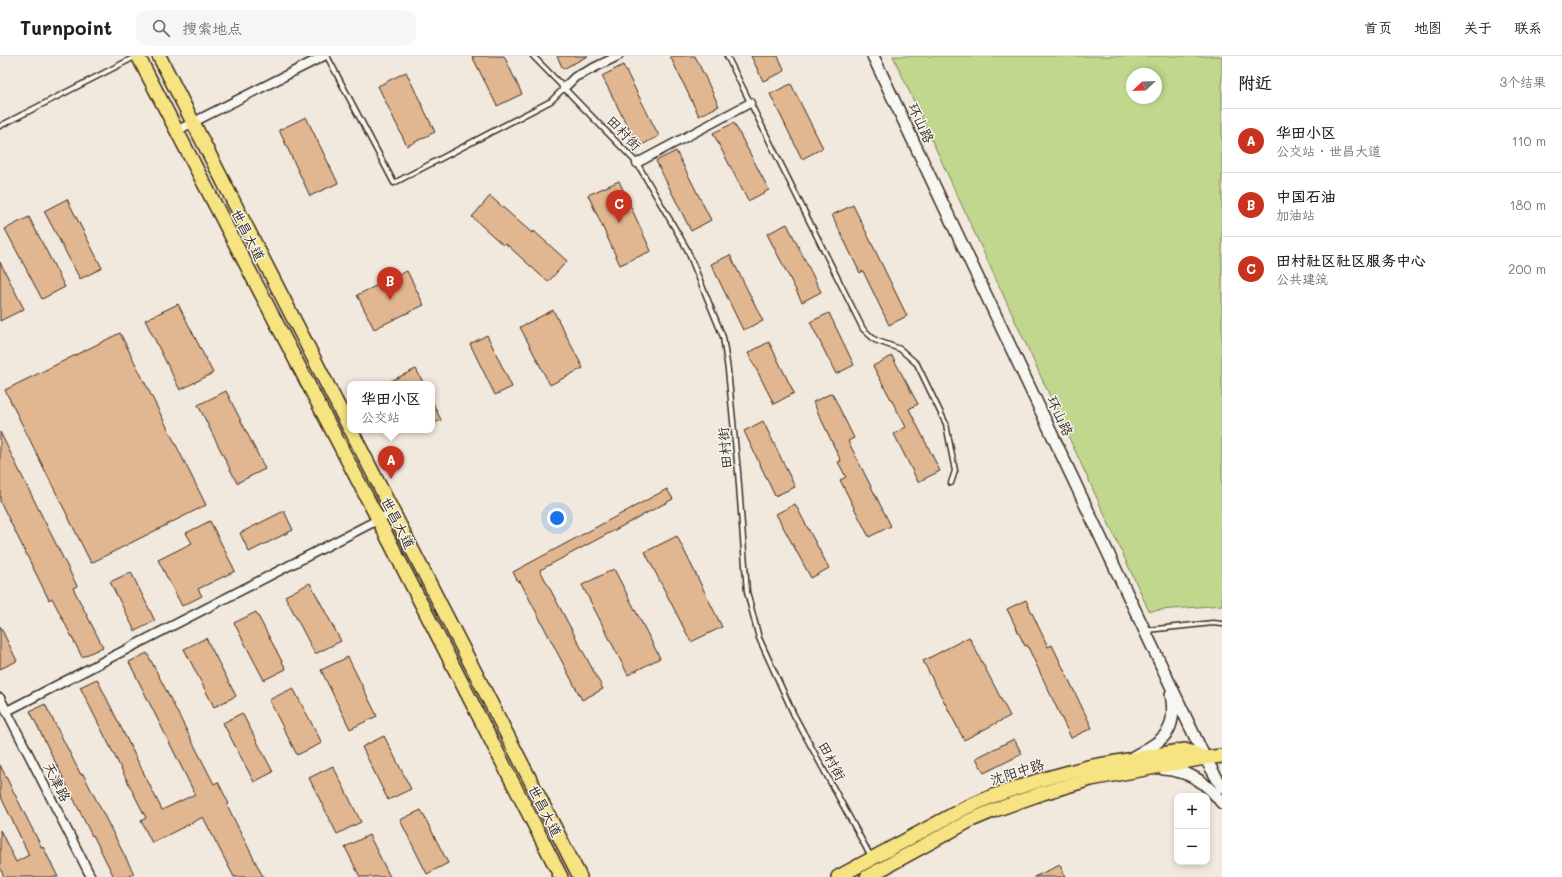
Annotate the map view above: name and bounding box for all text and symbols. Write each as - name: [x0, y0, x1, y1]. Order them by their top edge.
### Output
- search box: [136, 10, 416, 46]
- text: Turnpoint: [20, 15, 112, 40]
- icon: search: [150, 17, 172, 39]
- text: 搜索地点: [182, 18, 242, 38]
- text: 首页: [1364, 18, 1392, 37]
- text: 地图: [1414, 18, 1442, 37]
- text: 关于: [1464, 18, 1492, 37]
- text: 联系: [1514, 18, 1542, 37]
- north arrow: [1126, 68, 1162, 104]
- text: 附近: [1238, 71, 1272, 93]
- text: 3个结果: [1499, 73, 1546, 90]
- street label: 环山路: [904, 100, 939, 146]
- street label: 田村街: [603, 111, 646, 154]
- text: 华田小区: [1276, 122, 1336, 142]
- text: A: [1246, 132, 1256, 149]
- text: 110 m: [1512, 132, 1546, 149]
- text: 公交站 · 世昌大道: [1276, 142, 1381, 159]
- text: 中国石油: [1276, 186, 1336, 206]
- pin: C: [606, 190, 632, 223]
- text: B: [1247, 196, 1255, 213]
- text: 180 m: [1510, 196, 1546, 213]
- street label: 世昌大道: [227, 206, 270, 264]
- text: 加油站: [1276, 206, 1315, 223]
- text: 田村社区社区服务中心: [1276, 250, 1426, 270]
- text: C: [1246, 260, 1256, 277]
- text: 200 m: [1508, 260, 1546, 277]
- pin: B: [377, 267, 403, 300]
- text: 公共建筑: [1276, 270, 1328, 287]
- popup: [347, 381, 435, 433]
- text: 华田小区: [361, 388, 421, 408]
- street label: 环山路: [1043, 393, 1078, 439]
- text: 公交站: [361, 408, 400, 425]
- street label: 田村街: [713, 426, 736, 470]
- pin: A: [378, 446, 404, 479]
- street label: 世昌大道: [377, 494, 420, 552]
- your location: [547, 508, 567, 528]
- street label: 田村街: [814, 738, 851, 784]
- street label: 沈阳中路: [987, 754, 1046, 789]
- street label: 天津路: [39, 759, 75, 805]
- street label: 世昌大道: [524, 782, 567, 840]
- map controls: [1174, 793, 1210, 865]
- button: +: [1174, 793, 1210, 829]
- button: −: [1174, 829, 1210, 865]

